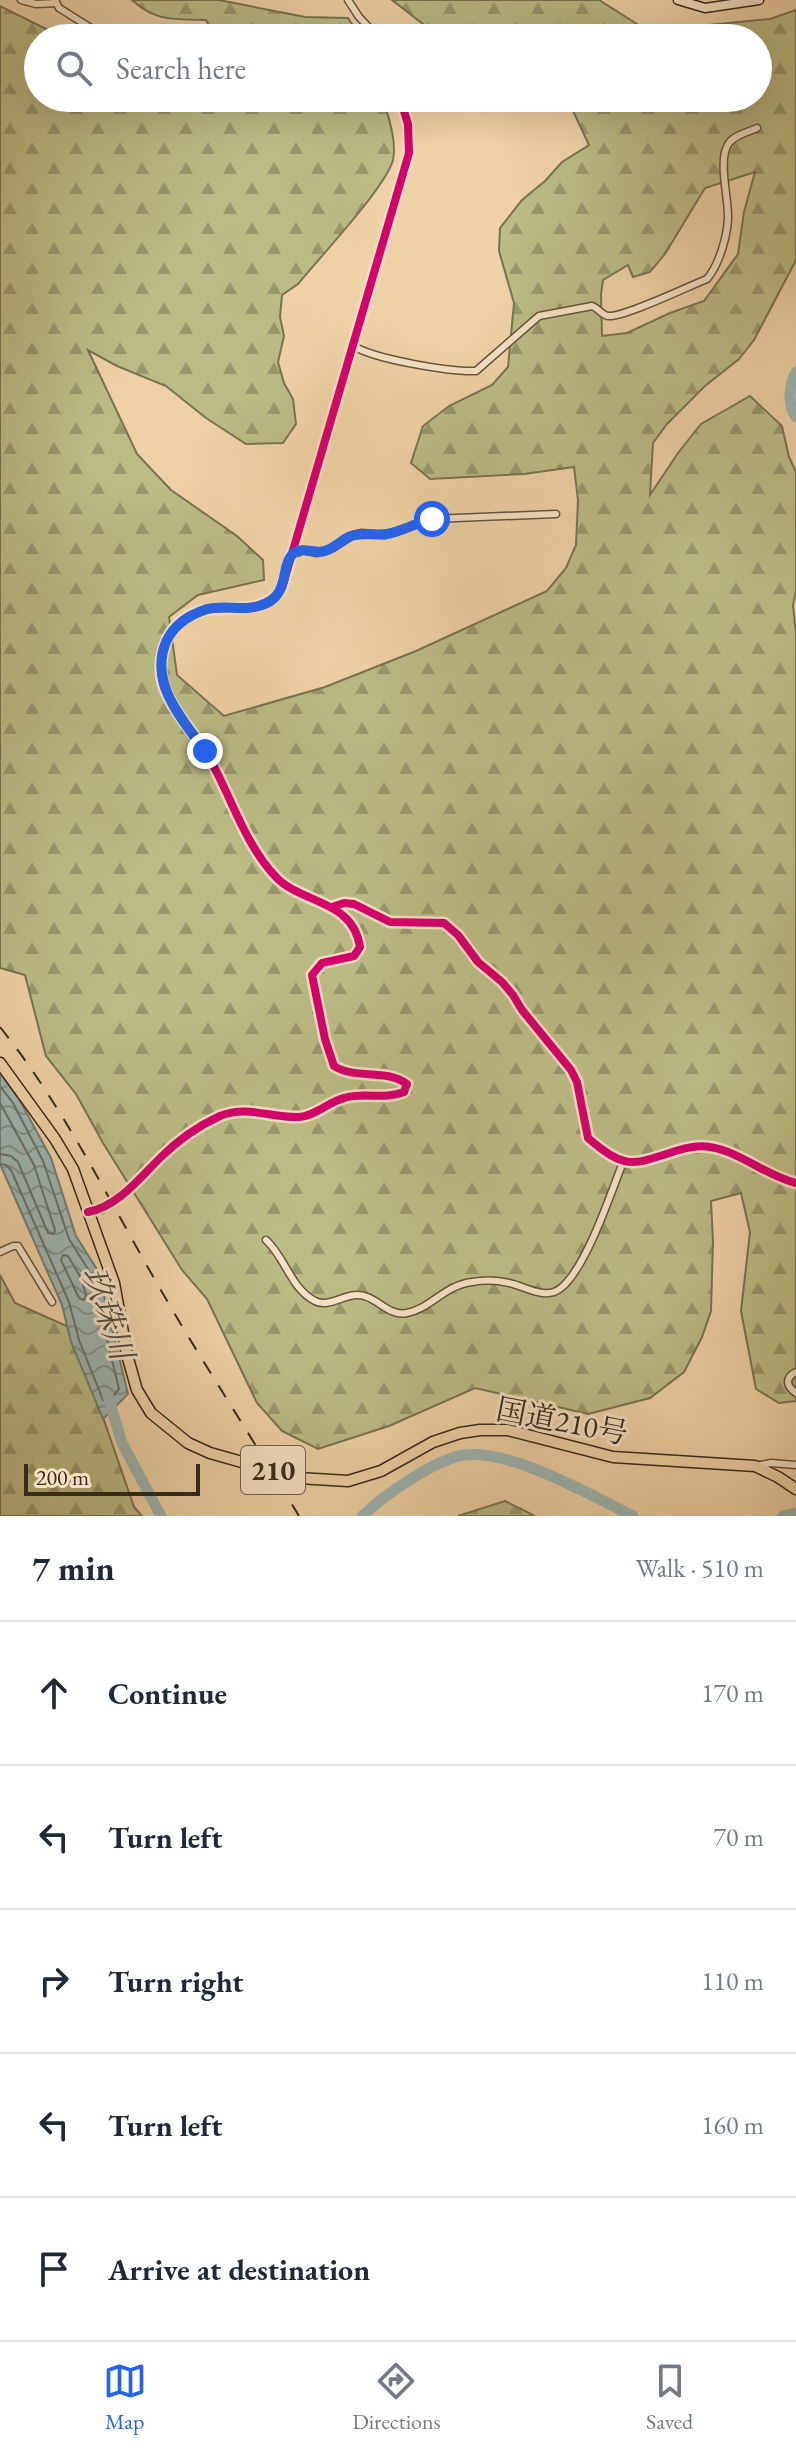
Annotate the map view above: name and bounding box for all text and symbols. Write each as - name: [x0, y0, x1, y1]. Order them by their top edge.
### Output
- search box: [24, 24, 772, 112]
- icon: search: [52, 46, 96, 90]
- text: Search here: [116, 49, 246, 88]
- route start: [414, 501, 450, 537]
- route end: [187, 733, 223, 769]
- water label: 玖珠川: [73, 1261, 144, 1368]
- street label: 国道210号: [493, 1389, 631, 1453]
- road number: 210: [241, 1446, 305, 1494]
- scale bar: [24, 1460, 200, 1496]
- text: 200 m: [36, 1463, 89, 1492]
- text: 7 min: [32, 1546, 115, 1590]
- text: Walk · 510 m: [636, 1551, 764, 1585]
- icon: ahead: [32, 1671, 76, 1715]
- text: Continue: [108, 1674, 227, 1713]
- text: 170 m: [701, 1676, 764, 1710]
- icon: left: [32, 1815, 76, 1859]
- text: Turn left: [108, 1818, 222, 1857]
- text: 70 m: [714, 1820, 764, 1854]
- icon: right: [32, 1959, 76, 2003]
- text: Turn right: [108, 1962, 244, 2001]
- text: 110 m: [701, 1964, 764, 1998]
- icon: left: [32, 2103, 76, 2147]
- text: Turn left: [108, 2106, 222, 2145]
- text: 160 m: [701, 2108, 764, 2142]
- icon: arrive: [32, 2247, 76, 2291]
- text: Arrive at destination: [108, 2250, 370, 2289]
- tab: Map: [103, 2359, 147, 2436]
- tab: Directions: [352, 2359, 441, 2436]
- tab: Saved: [646, 2359, 693, 2436]

